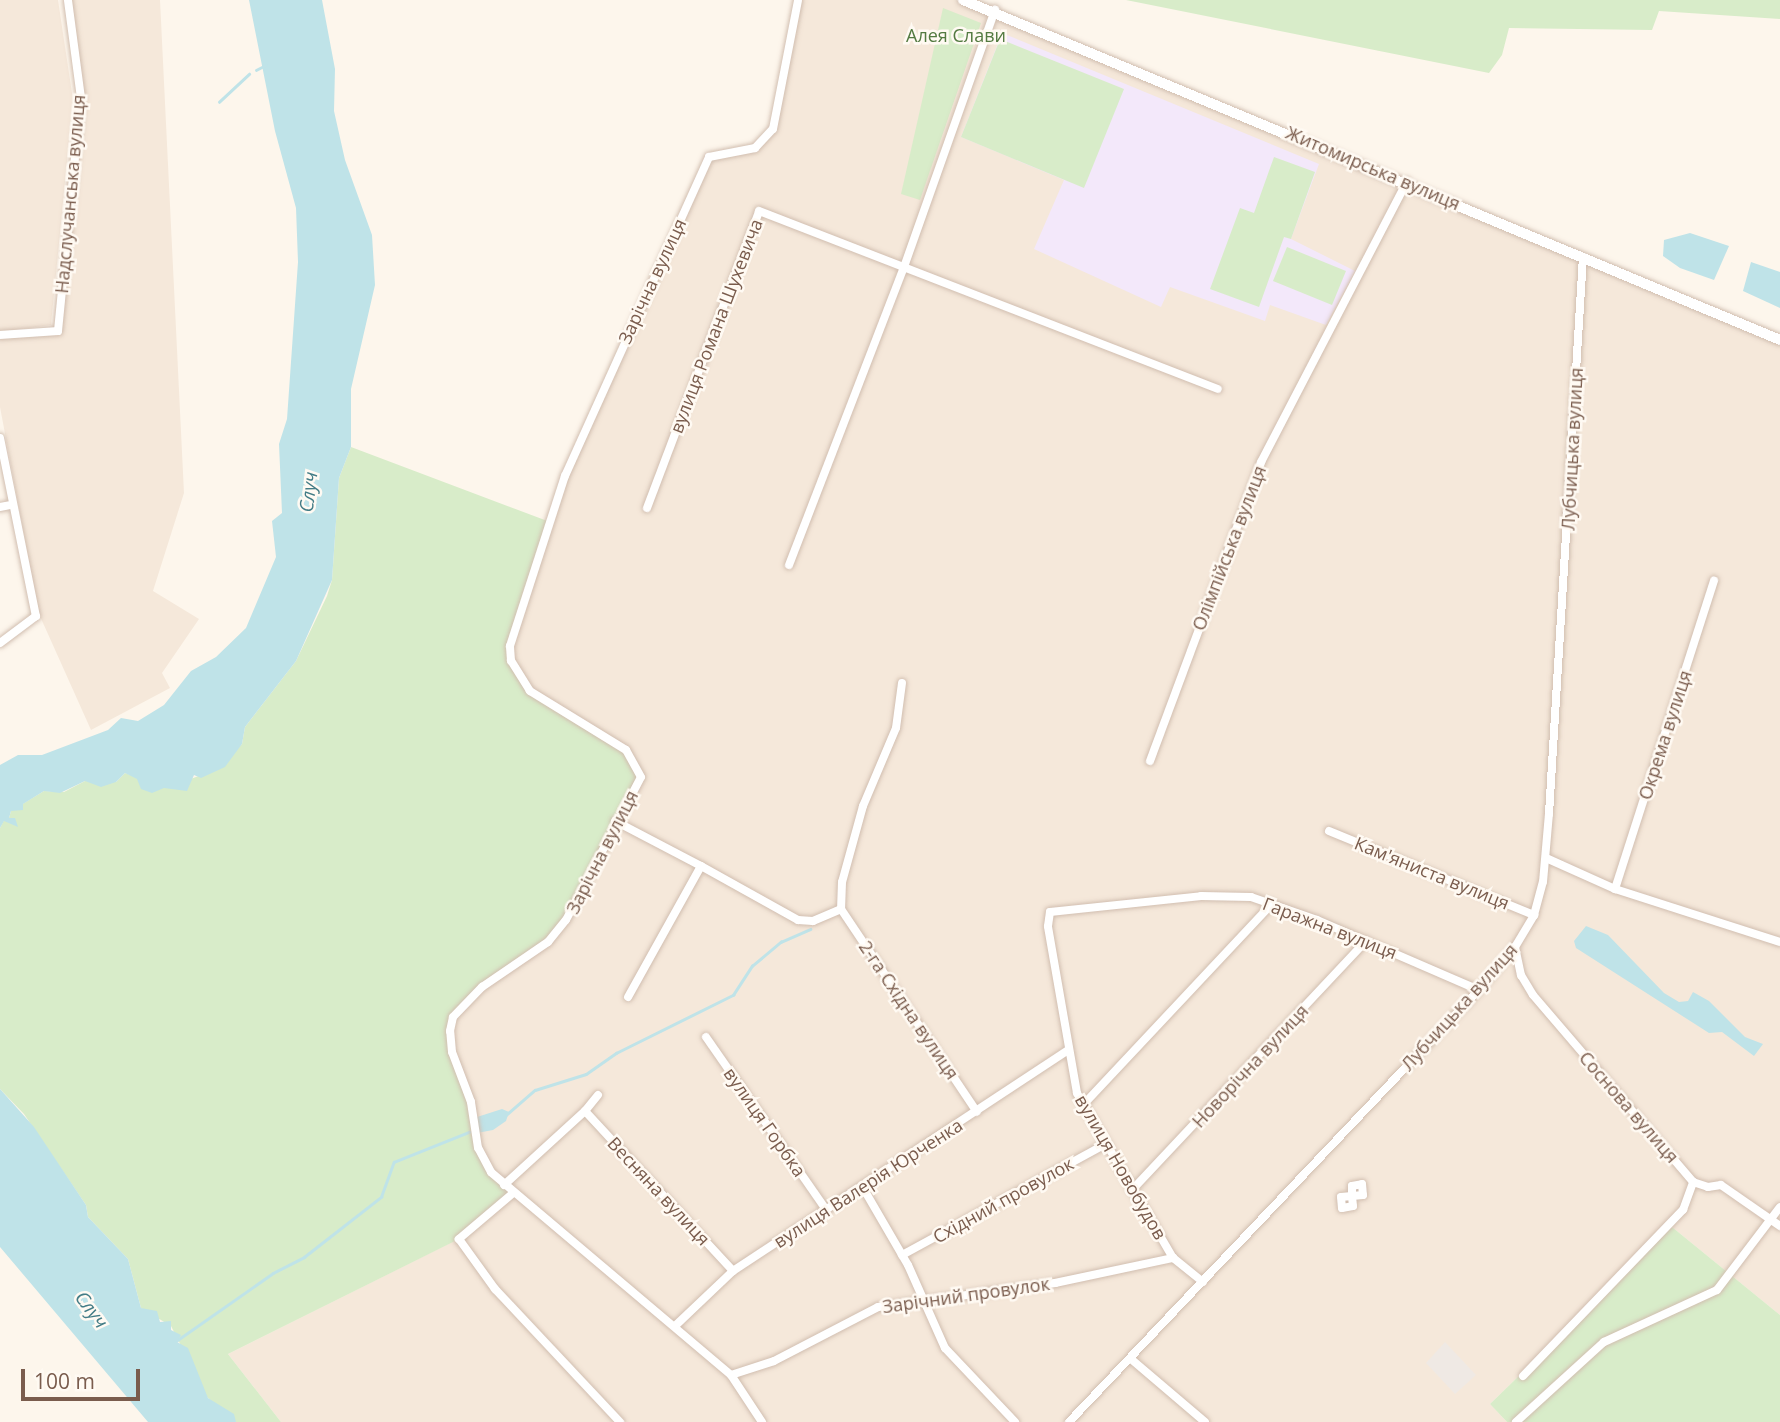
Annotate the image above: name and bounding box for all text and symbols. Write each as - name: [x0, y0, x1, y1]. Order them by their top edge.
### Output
- park label: Алея Слави: [906, 24, 1006, 46]
- street label: Надслучанська вулиця: [51, 94, 89, 294]
- street label: Житомирська вулиця: [1283, 122, 1463, 214]
- street label: Зарічна вулиця: [614, 215, 690, 347]
- street label: вулиця Романа Шухевича: [665, 216, 767, 436]
- street label: Лубчицька вулиця: [1557, 367, 1587, 531]
- street label: Олімпійська вулиця: [1188, 463, 1270, 633]
- water label: Случ: [295, 470, 323, 514]
- street label: Окрема вулиця: [1634, 668, 1696, 802]
- street label: Зарічна вулиця: [562, 787, 642, 917]
- street label: Кам'яниста вулиця: [1351, 832, 1513, 914]
- street label: Гаражна вулиця: [1260, 892, 1400, 964]
- street label: 2-га Східна вулиця: [855, 937, 963, 1083]
- street label: Лубчицька вулиця: [1396, 939, 1522, 1075]
- street label: Новорічна вулиця: [1187, 1000, 1313, 1132]
- street label: Соснова вулиця: [1575, 1047, 1683, 1167]
- street label: вулиця Горбка: [719, 1063, 811, 1181]
- street label: вулиця Новобудов: [1071, 1091, 1171, 1243]
- street label: вулиця Валерія Юрченка: [770, 1114, 966, 1252]
- street label: Весняна вулиця: [603, 1132, 715, 1250]
- street label: Східний провулок: [929, 1152, 1077, 1248]
- street label: Зарічний провулок: [881, 1273, 1051, 1317]
- water label: Случ: [70, 1287, 112, 1333]
- scale bar: [24, 1356, 144, 1400]
- text: 100 m: [34, 1367, 95, 1395]

